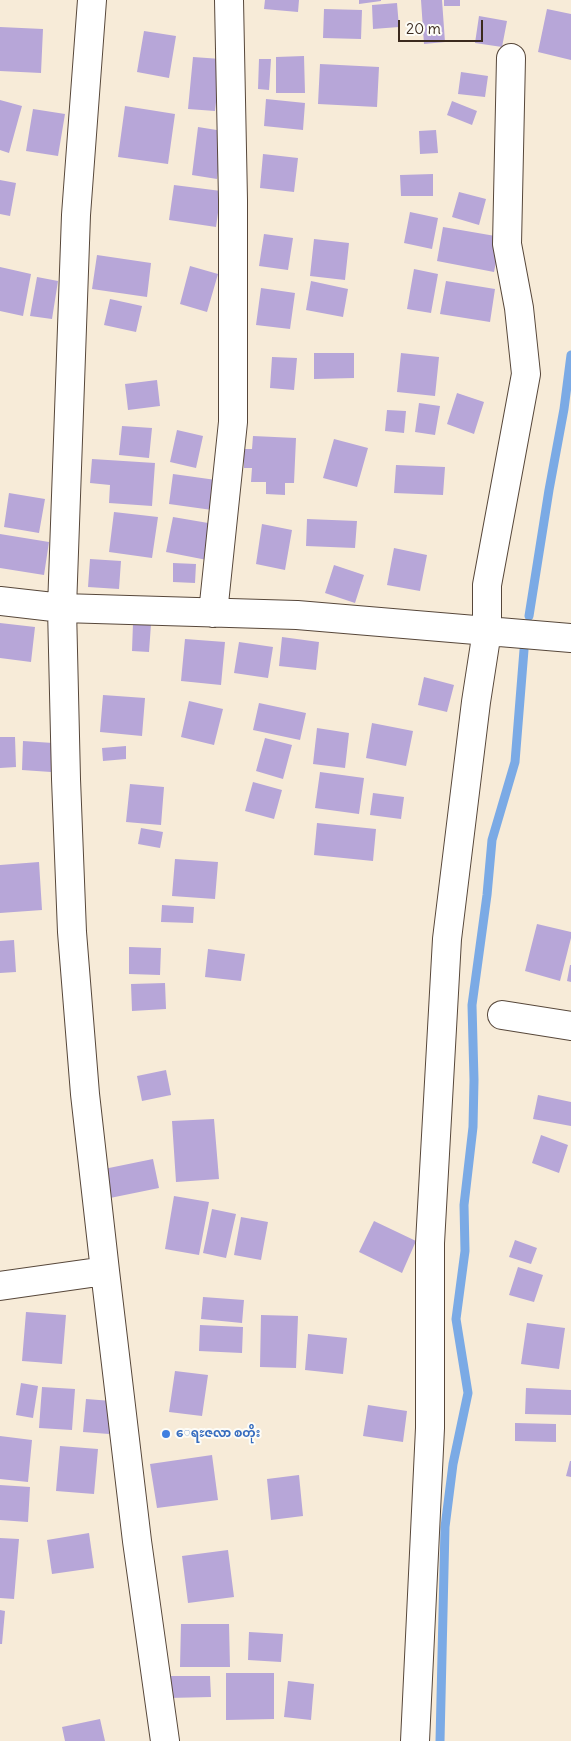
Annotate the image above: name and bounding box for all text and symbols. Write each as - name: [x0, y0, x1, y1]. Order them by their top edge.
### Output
- scale bar: [401, 10, 486, 42]
- text: 20 m: [406, 19, 441, 38]
- place label: ေရႊဇလာ စတိုး: [176, 1427, 260, 1441]
- marker: ေရႊဇလာ စတိုး: [160, 1428, 172, 1440]

